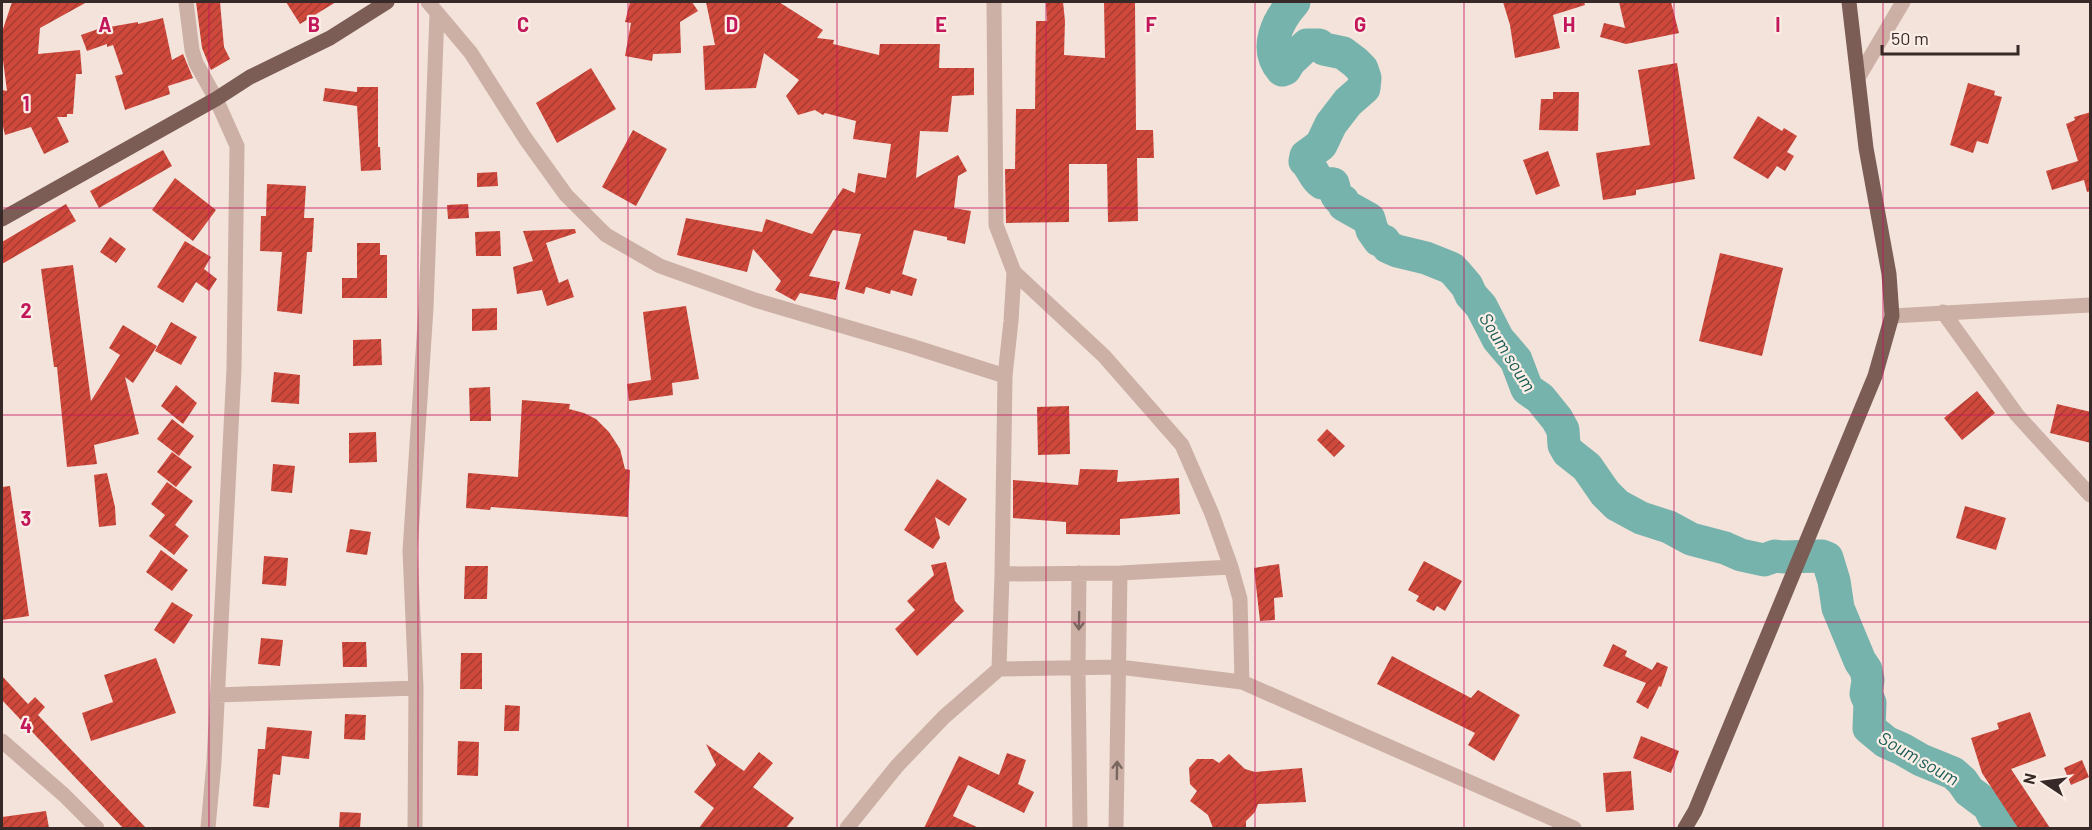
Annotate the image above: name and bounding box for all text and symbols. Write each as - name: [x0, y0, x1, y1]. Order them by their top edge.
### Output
- text: A: [98, 12, 112, 36]
- text: B: [308, 12, 320, 36]
- text: C: [517, 12, 529, 36]
- text: D: [726, 12, 738, 36]
- text: E: [935, 12, 947, 36]
- text: F: [1145, 12, 1157, 36]
- text: G: [1354, 12, 1366, 36]
- text: H: [1563, 12, 1575, 36]
- text: I: [1775, 12, 1781, 36]
- scale bar: [1882, 18, 2018, 56]
- text: 50 m: [1891, 27, 1929, 49]
- text: 1: [22, 91, 30, 115]
- text: 2: [20, 298, 32, 322]
- water label: Soum soum: [1475, 309, 1541, 395]
- text: 3: [21, 506, 31, 530]
- one-way arrow: [1073, 610, 1085, 630]
- text: 4: [20, 713, 32, 737]
- water label: Soum soum: [1875, 726, 1963, 790]
- north arrow: [2014, 752, 2074, 812]
- one-way arrow: [1111, 761, 1123, 781]
- text: N: [2018, 771, 2039, 786]

